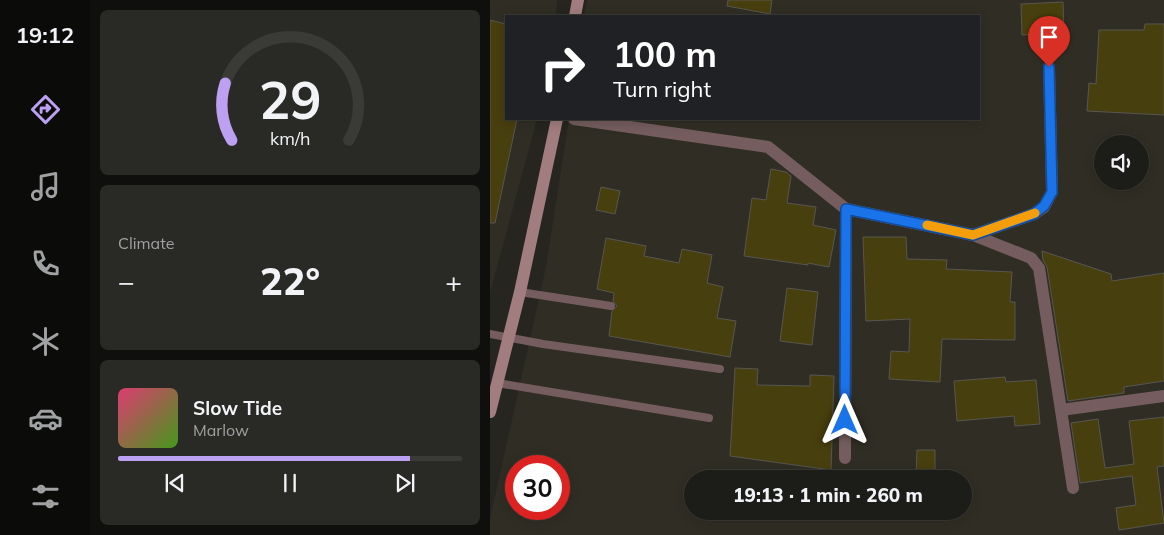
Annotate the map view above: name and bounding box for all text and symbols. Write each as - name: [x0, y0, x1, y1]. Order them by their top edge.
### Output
- pin: [1028, 16, 1070, 67]
- text: 19:12: [16, 21, 74, 49]
- icon: arrive: [1035, 23, 1063, 51]
- text: 100 m: [613, 32, 717, 76]
- icon: right: [530, 35, 595, 100]
- text: 29: [259, 67, 321, 132]
- text: Turn right: [613, 75, 711, 103]
- icon: directions: [28, 92, 63, 127]
- text: km/h: [270, 127, 310, 149]
- map controls: [1094, 135, 1149, 190]
- button: sound: [1094, 135, 1149, 190]
- icon: music: [28, 169, 63, 204]
- text: Climate: [118, 233, 174, 253]
- icon: phone: [28, 246, 63, 281]
- text: 22°: [260, 257, 320, 305]
- text: −: [118, 264, 135, 299]
- text: +: [445, 264, 462, 299]
- icon: climate: [28, 324, 63, 359]
- position arrow: [818, 393, 870, 445]
- text: Slow Tide: [193, 396, 282, 420]
- icon: car: [28, 401, 63, 436]
- text: Marlow: [193, 420, 249, 440]
- speed limit sign: 30: [505, 455, 570, 520]
- icon: previous: [161, 469, 189, 497]
- icon: pause: [276, 469, 304, 497]
- icon: next: [391, 469, 419, 497]
- icon: filters: [28, 479, 63, 514]
- text: 19:13 · 1 min · 260 m: [733, 483, 923, 507]

